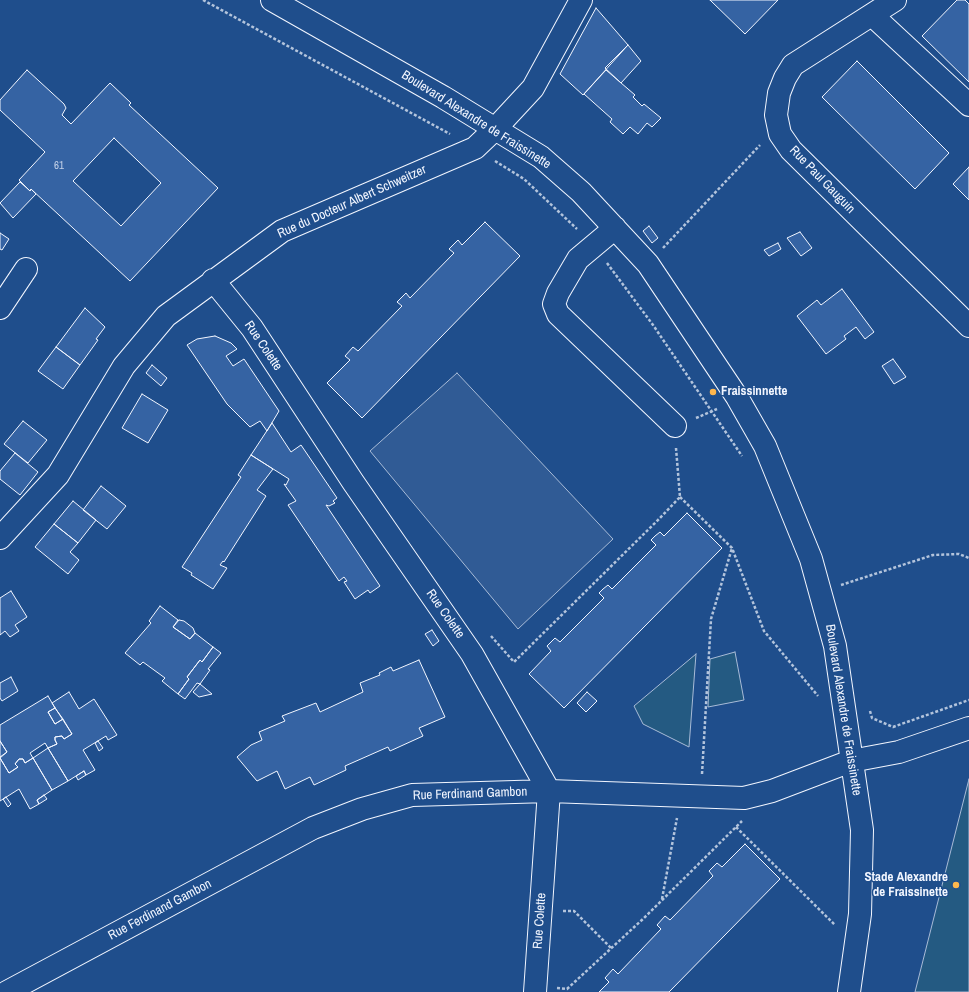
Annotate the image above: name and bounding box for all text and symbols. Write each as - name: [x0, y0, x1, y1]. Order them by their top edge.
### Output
- street label: Boulevard Alexandre de Fraissinette: [398, 68, 554, 172]
- street label: Rue Paul Gauguin: [786, 143, 858, 217]
- house number: 61: [54, 159, 64, 173]
- street label: Rue du Docteur Albert Schweitzer: [275, 162, 429, 242]
- street label: Rue Colette: [241, 318, 285, 374]
- place label: Fraissinnette: [721, 384, 787, 400]
- marker: Fraissinnette: [708, 387, 718, 397]
- street label: Rue Colette: [422, 586, 468, 642]
- street label: Boulevard Alexandre de Fraissinette: [822, 623, 864, 797]
- street label: Rue Ferdinand Gambon: [413, 784, 527, 804]
- place label: Stade Alexandre de Fraissinette: [864, 870, 948, 901]
- street label: Rue Ferdinand Gambon: [106, 876, 214, 944]
- marker: Stade Alexandre de Fraissinette: [951, 880, 961, 890]
- street label: Rue Colette: [530, 892, 550, 950]

